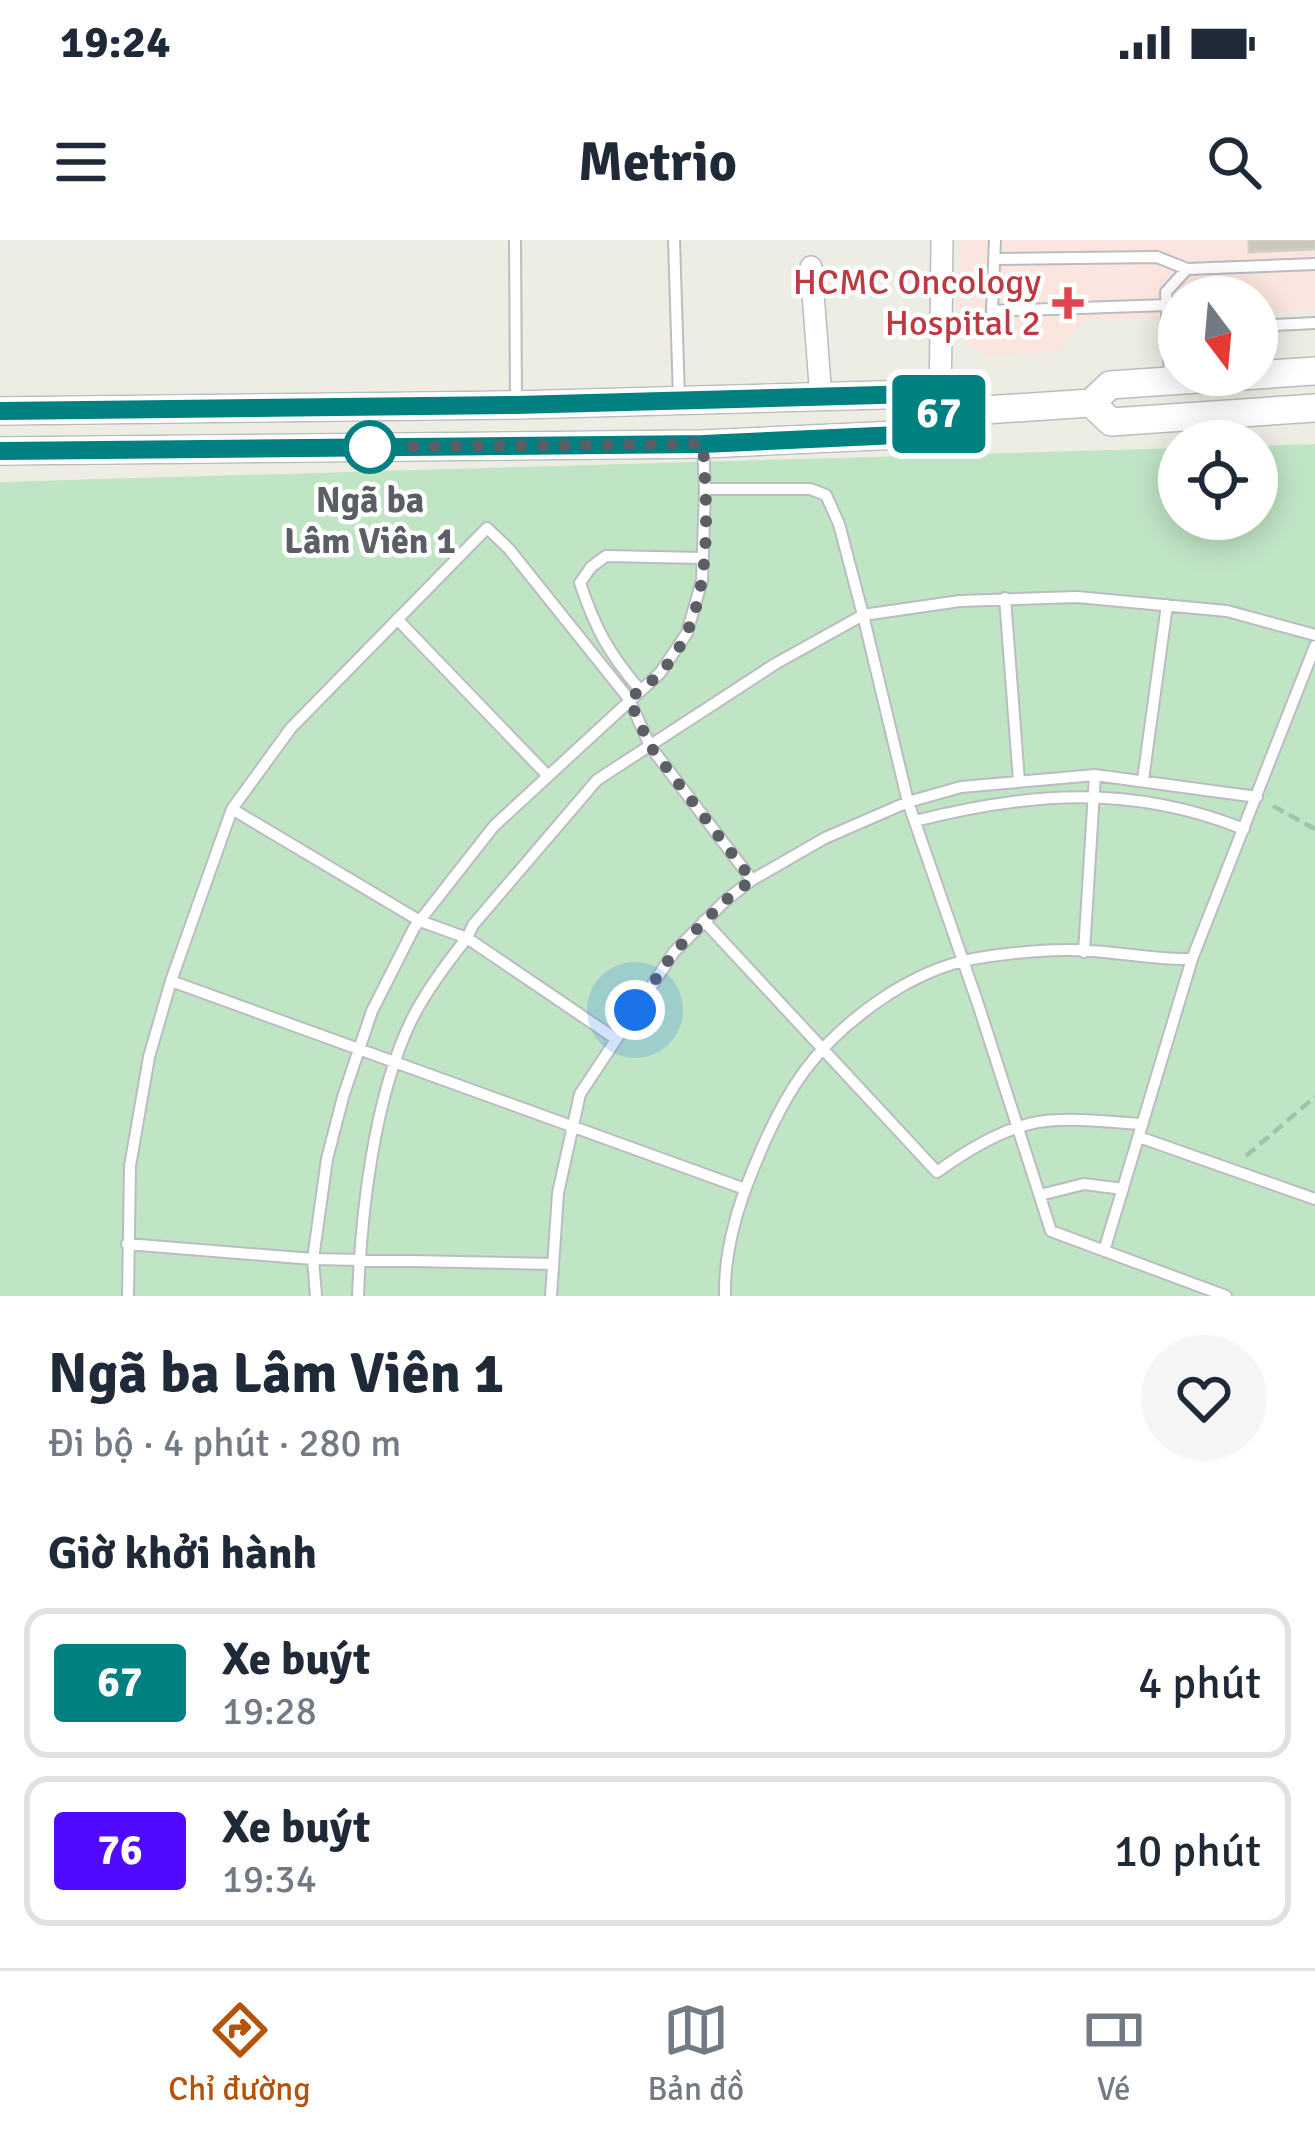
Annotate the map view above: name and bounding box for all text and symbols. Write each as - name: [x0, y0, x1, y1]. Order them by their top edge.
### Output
- text: 19:24: [60, 15, 170, 70]
- icon: menu: [48, 129, 114, 195]
- text: Metrio: [578, 129, 737, 196]
- icon: search: [1201, 129, 1267, 195]
- place label: HCMC Oncology Hospital 2: [793, 260, 1041, 346]
- north arrow: [1158, 276, 1278, 396]
- map controls: [1158, 276, 1278, 540]
- marker: HCMC Oncology Hospital 2: [1052, 287, 1084, 319]
- line badge: 67: [885, 375, 993, 453]
- text: 67: [916, 388, 962, 439]
- button: locate: [1158, 420, 1278, 540]
- marker: Ngã ba Lâm Viên 1: [345, 422, 395, 472]
- place label: Ngã ba Lâm Viên 1: [284, 478, 456, 564]
- your location: [605, 980, 665, 1040]
- button: heart: [1141, 1335, 1267, 1461]
- text: Ngã ba Lâm Viên 1: [48, 1338, 504, 1409]
- text: Đi bộ · 4 phút · 280 m: [48, 1419, 401, 1467]
- text: Giờ khởi hành: [48, 1526, 317, 1581]
- text: Xe buýt: [222, 1632, 370, 1687]
- text: 4 phút: [1138, 1656, 1261, 1711]
- text: 67: [97, 1657, 143, 1708]
- text: 19:28: [222, 1687, 317, 1735]
- text: Xe buýt: [222, 1800, 370, 1855]
- text: 10 phút: [1114, 1824, 1261, 1879]
- text: 76: [97, 1825, 143, 1876]
- text: 19:34: [222, 1855, 317, 1903]
- tab: Chỉ đường: [168, 1997, 311, 2110]
- tab: Bản đồ: [647, 1997, 744, 2110]
- tab: Vé: [1081, 1997, 1147, 2110]

